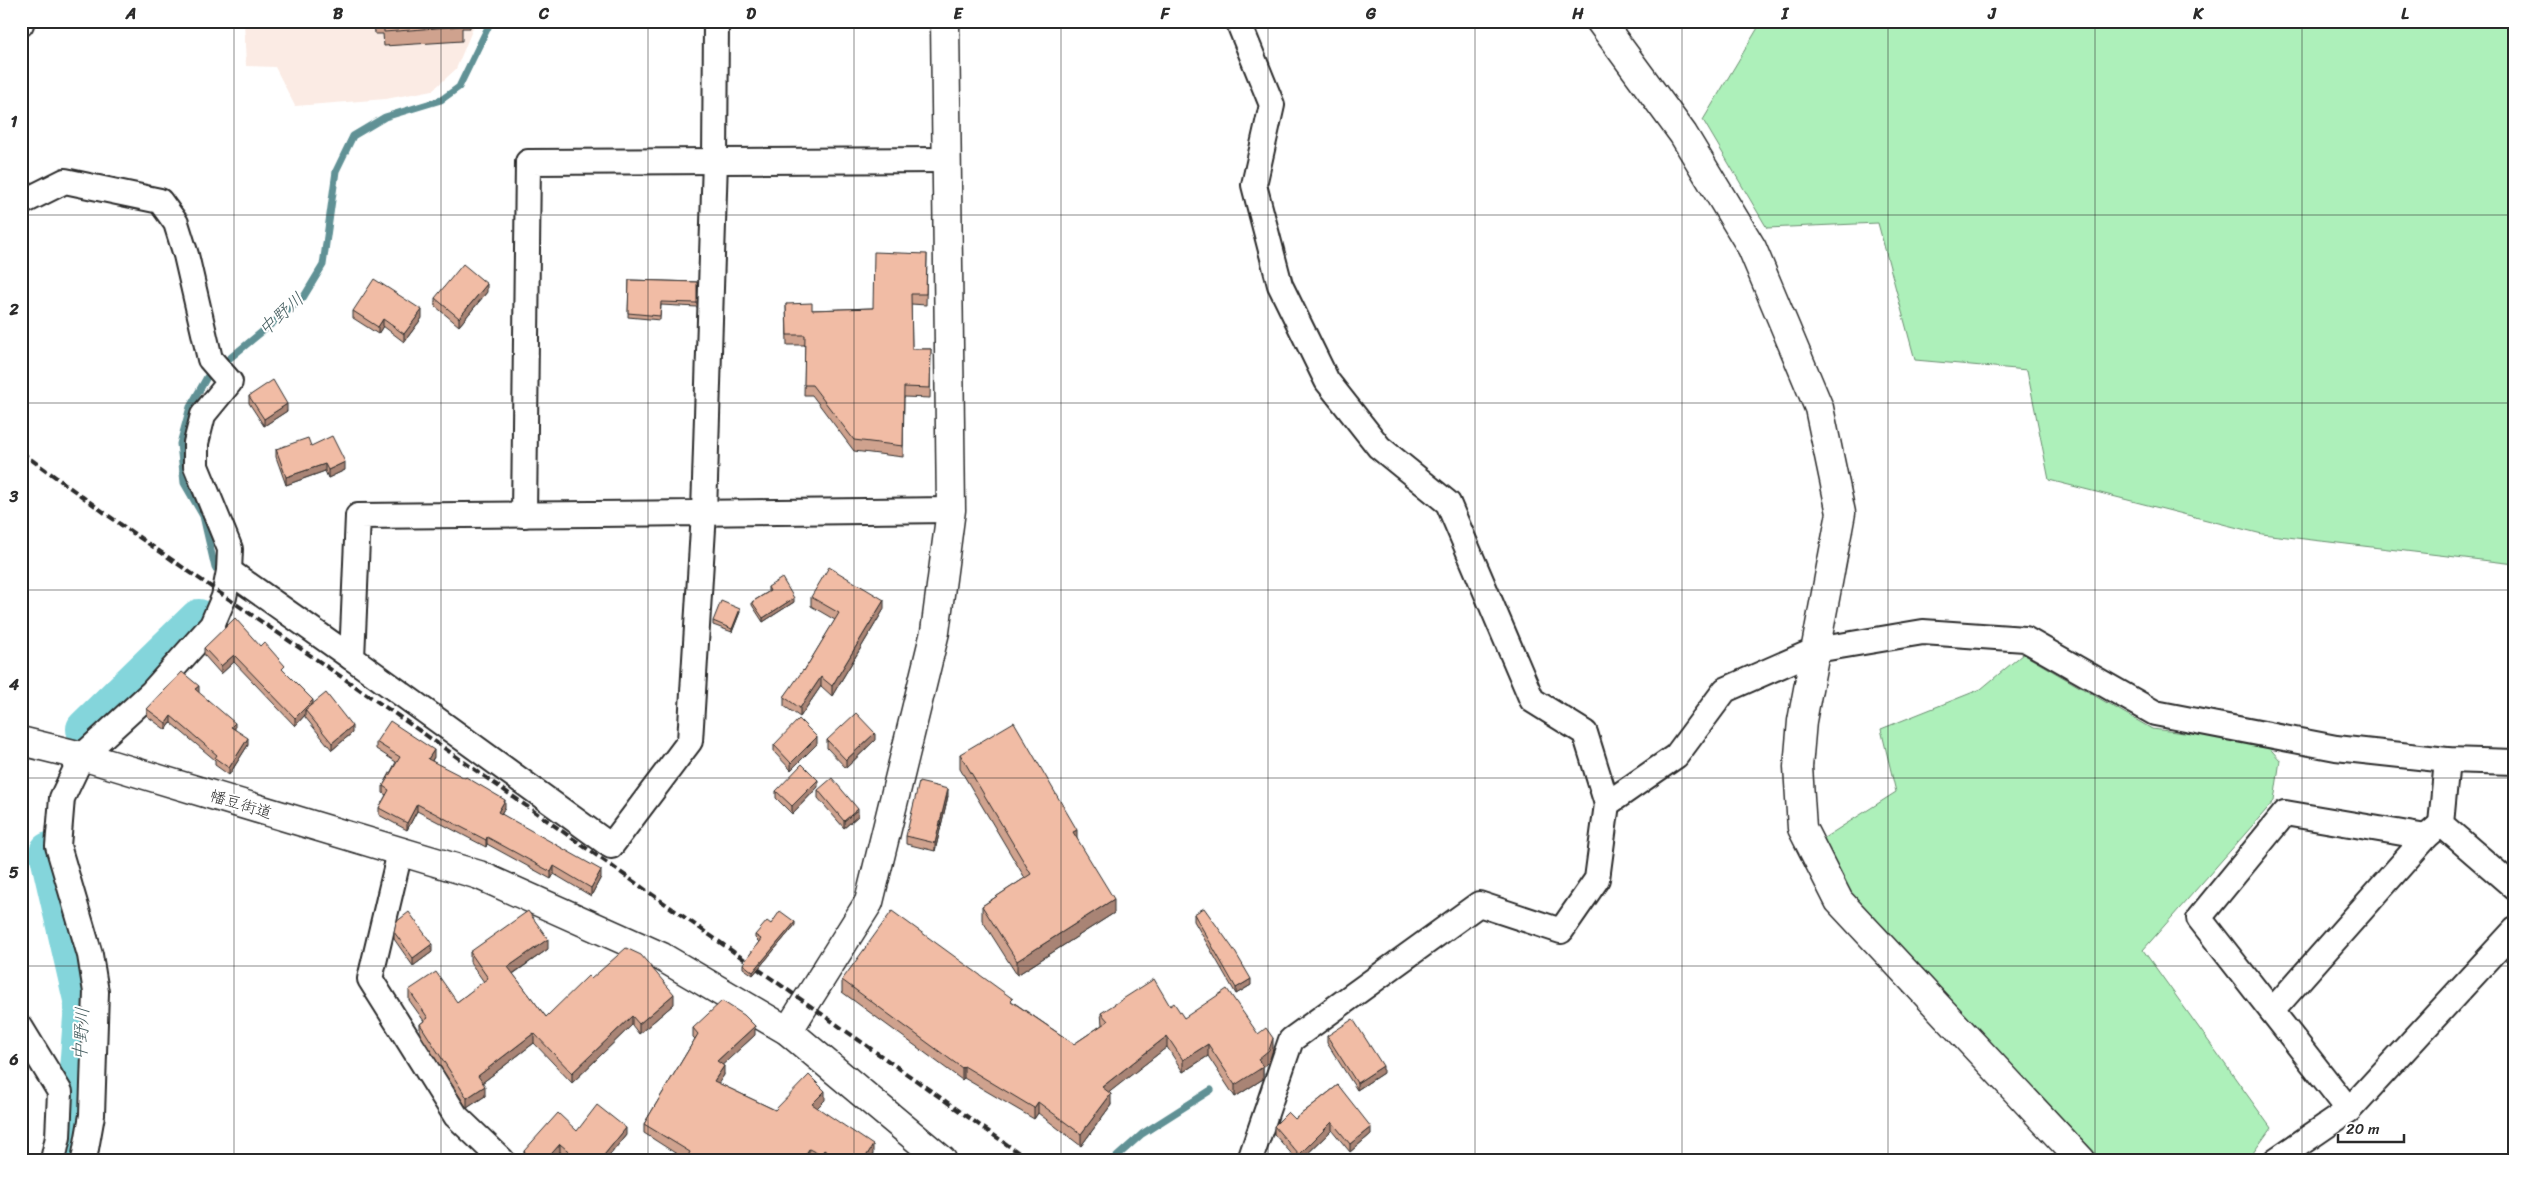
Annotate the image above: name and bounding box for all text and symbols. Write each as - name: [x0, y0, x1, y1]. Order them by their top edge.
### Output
- text: A: [125, 0, 136, 28]
- text: B: [333, 0, 344, 28]
- text: C: [538, 0, 550, 28]
- text: D: [746, 0, 756, 28]
- text: E: [954, 0, 964, 28]
- text: F: [1160, 0, 1171, 28]
- text: G: [1365, 0, 1377, 28]
- text: H: [1571, 0, 1584, 28]
- text: I: [1781, 0, 1790, 28]
- text: J: [1987, 0, 1997, 28]
- text: K: [2192, 0, 2204, 28]
- text: L: [2401, 0, 2409, 28]
- text: 1: [11, 107, 18, 136]
- water label: 中野川: [250, 284, 312, 344]
- text: 2: [8, 295, 19, 324]
- text: 3: [9, 482, 19, 511]
- text: 4: [8, 670, 19, 699]
- street label: 幡豆街道: [206, 781, 276, 827]
- text: 5: [9, 858, 19, 887]
- water label: 中野川: [64, 1006, 98, 1062]
- text: 6: [8, 1045, 19, 1074]
- scale bar: [2338, 1111, 2405, 1143]
- text: 20 m: [2346, 1116, 2380, 1142]

